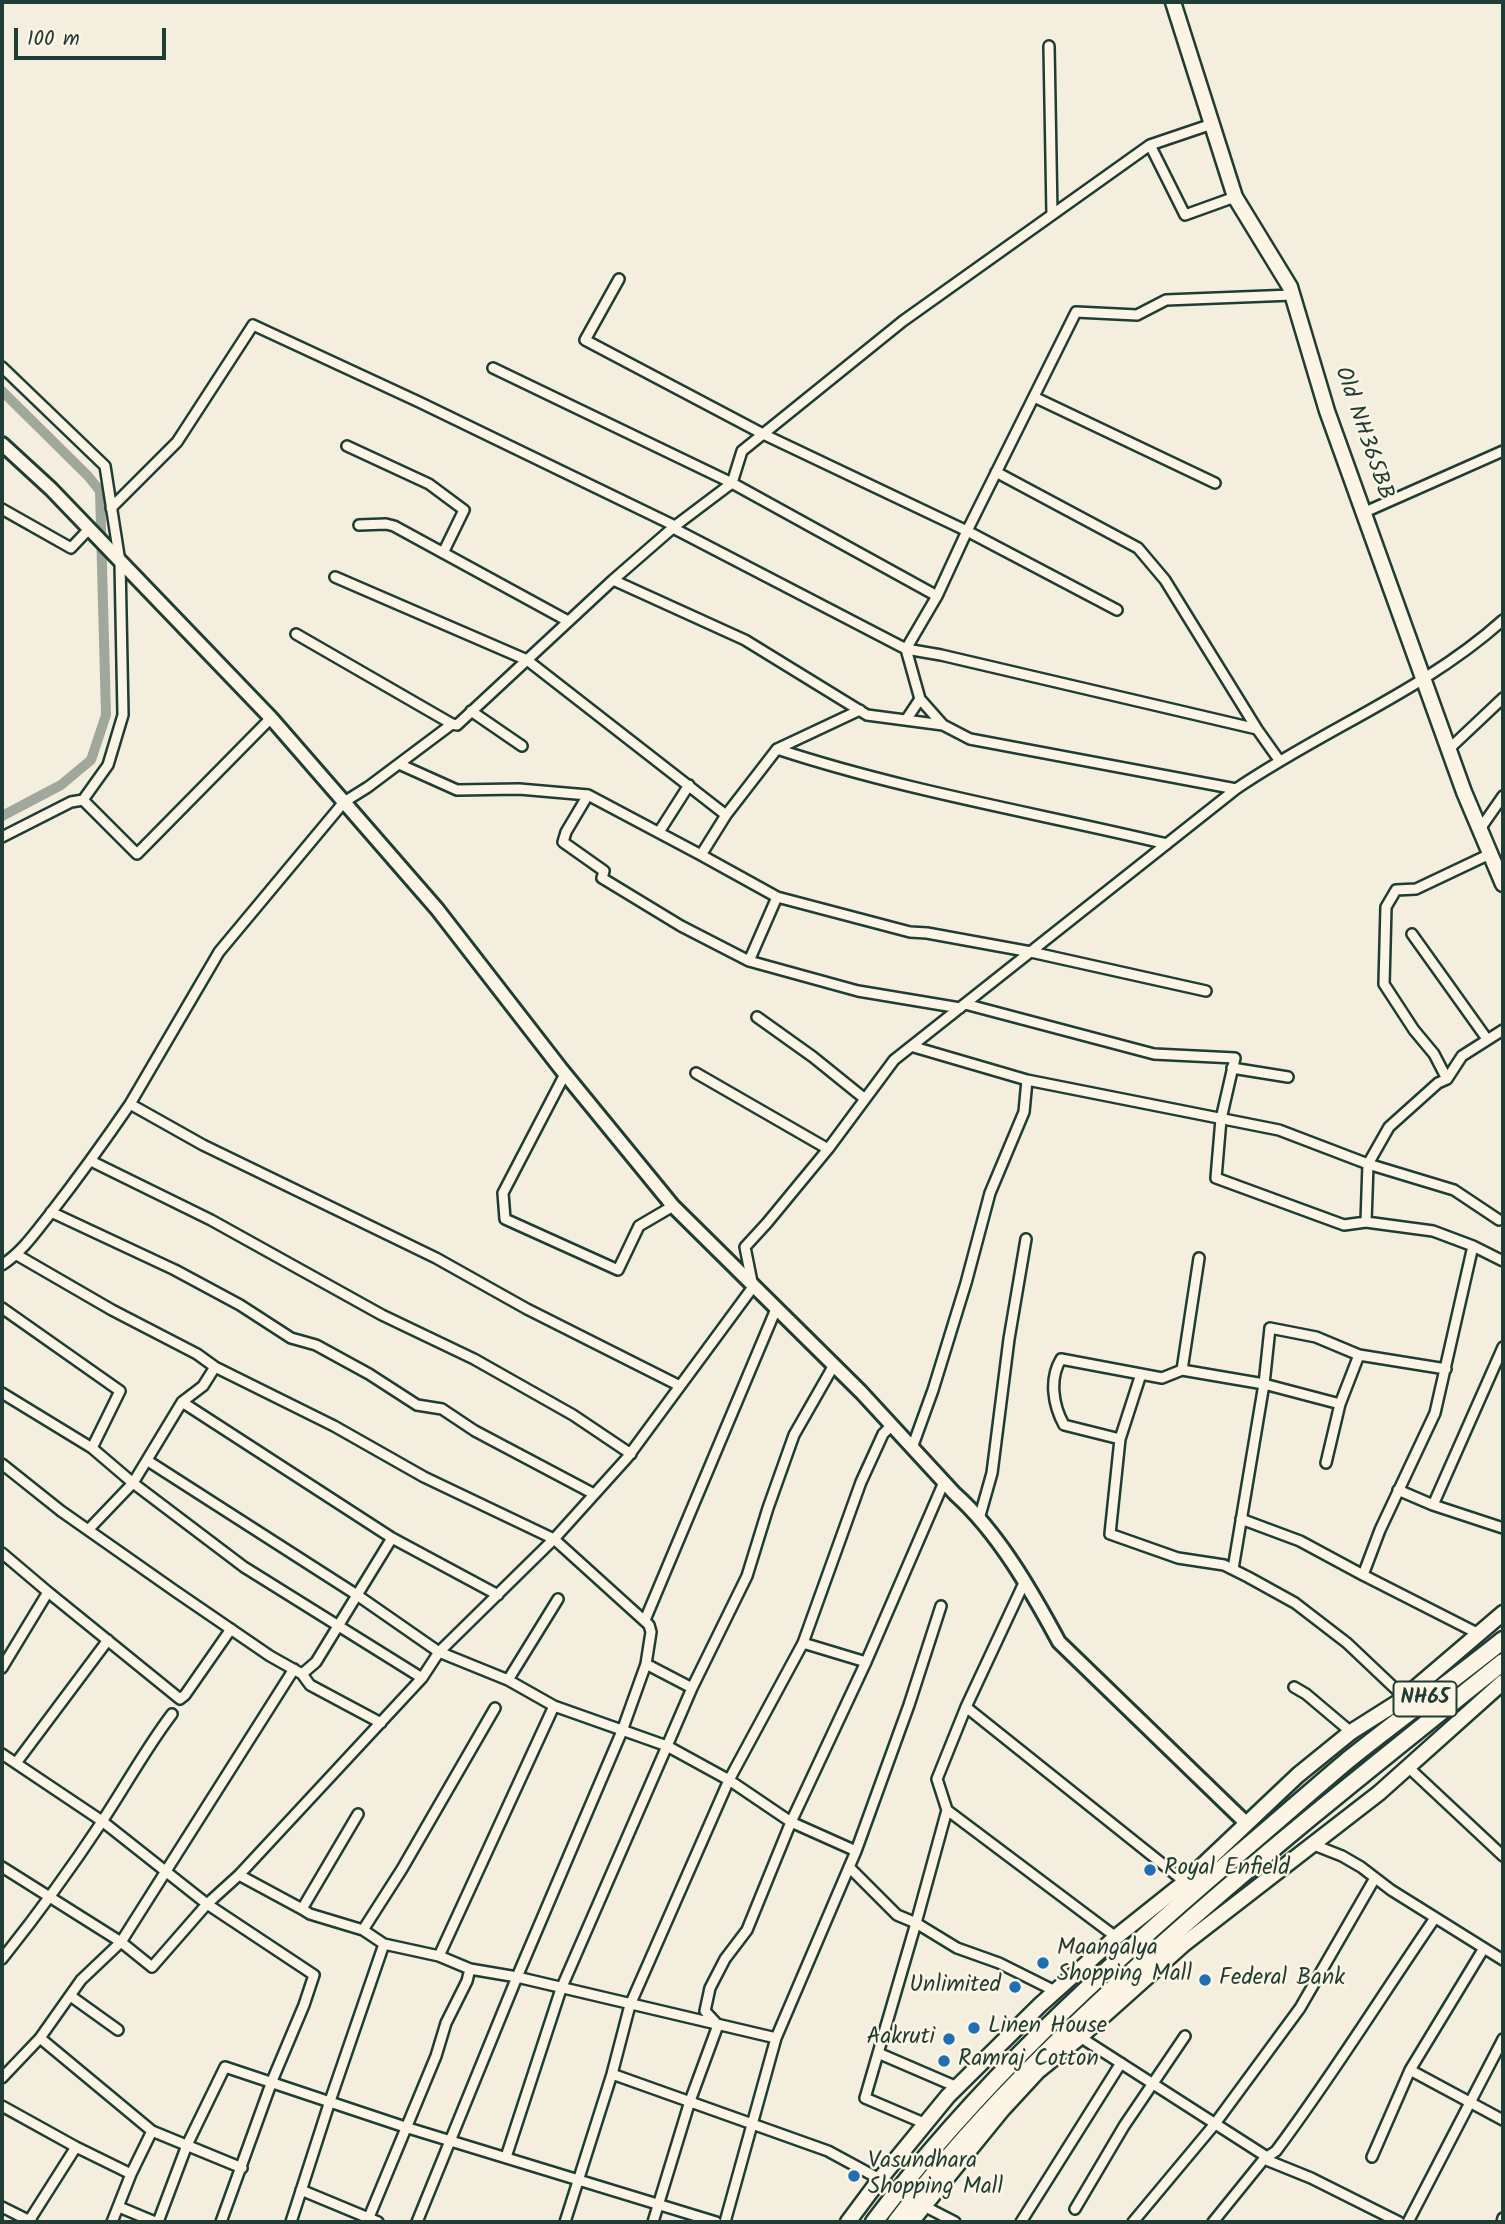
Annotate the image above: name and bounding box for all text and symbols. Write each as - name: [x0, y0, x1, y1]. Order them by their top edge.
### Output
- scale bar: [18, 14, 170, 58]
- text: 100 m: [27, 23, 80, 56]
- street label: Old NH365BB: [1326, 364, 1398, 504]
- road number: NH65: [1394, 1682, 1456, 1716]
- place label: Royal Enfield: [1164, 1856, 1290, 1884]
- marker: Royal Enfield: [1142, 1862, 1158, 1878]
- place label: Maangalya Shopping Mall: [1057, 1936, 1192, 1990]
- marker: Maangalya Shopping Mall: [1035, 1955, 1051, 1971]
- place label: Federal Bank: [1219, 1966, 1345, 1994]
- marker: Federal Bank: [1197, 1972, 1213, 1988]
- place label: Unlimited: [909, 1973, 1001, 2001]
- marker: Unlimited: [1007, 1979, 1023, 1995]
- place label: Linen House: [988, 2014, 1107, 2042]
- marker: Linen House: [966, 2020, 982, 2036]
- place label: Aakruti: [866, 2025, 935, 2053]
- marker: Aakruti: [941, 2031, 957, 2047]
- place label: Ramraj Cotton: [958, 2047, 1099, 2075]
- marker: Ramraj Cotton: [936, 2053, 952, 2069]
- place label: Vasundhara Shopping Mall: [868, 2149, 1003, 2203]
- marker: Vasundhara Shopping Mall: [846, 2168, 862, 2184]

